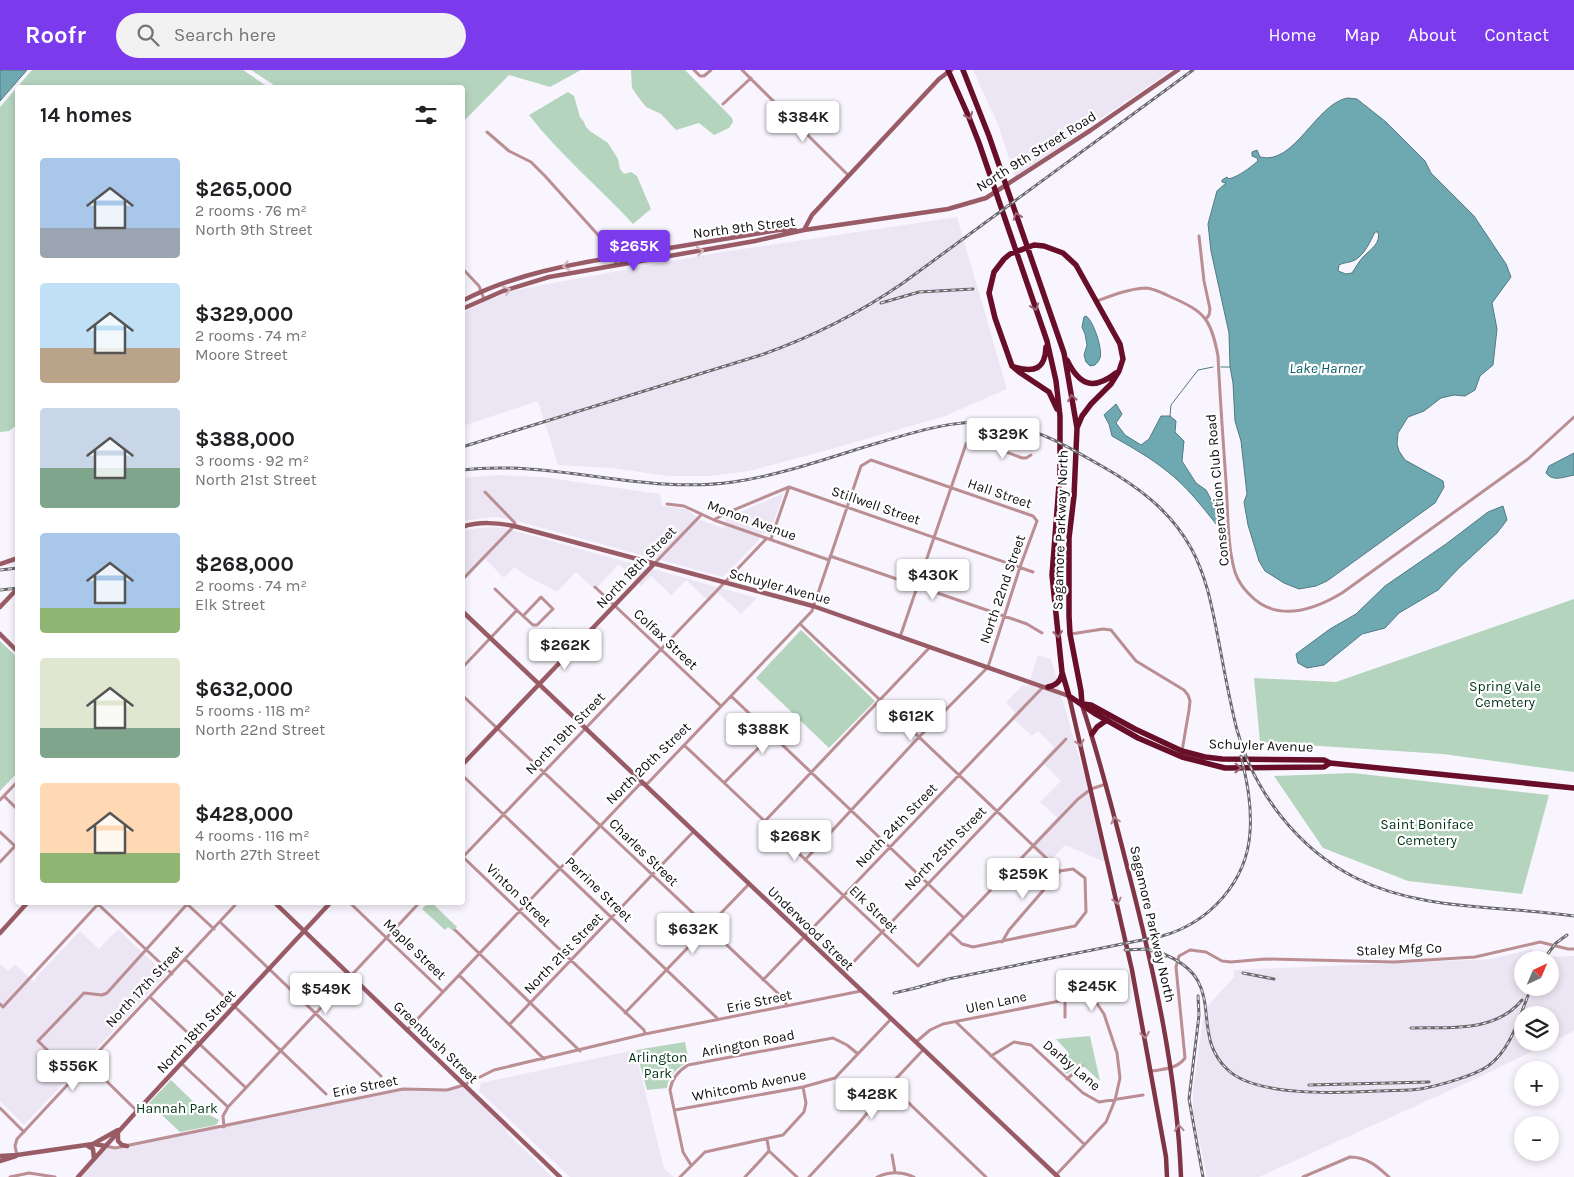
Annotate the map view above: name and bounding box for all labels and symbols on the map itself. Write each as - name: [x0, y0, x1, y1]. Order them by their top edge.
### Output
- pin: $384K: [768, 100, 838, 143]
- street label: North 9th Street Road: [973, 108, 1099, 195]
- one-way arrow: [962, 111, 973, 120]
- one-way arrow: [1013, 212, 1023, 221]
- street label: North 9th Street: [692, 213, 796, 242]
- pin: $265K: [599, 230, 669, 272]
- one-way arrow: [696, 246, 705, 256]
- one-way arrow: [561, 261, 570, 271]
- one-way arrow: [502, 286, 511, 296]
- one-way arrow: [1029, 302, 1039, 310]
- water label: Lake Harner: [1289, 359, 1364, 377]
- one-way arrow: [1067, 394, 1077, 402]
- street label: Conservation Club Road: [1202, 413, 1233, 567]
- pin: $329K: [968, 418, 1038, 460]
- street label: Sagamore Parkway North: [1049, 450, 1072, 610]
- street label: Hall Street: [966, 475, 1034, 512]
- street label: Stillwell Street: [829, 482, 922, 529]
- street label: Monon Avenue: [705, 496, 799, 544]
- street label: North 18th Street: [593, 523, 680, 612]
- street label: North 22nd Street: [976, 532, 1029, 646]
- pin: $430K: [898, 558, 968, 601]
- street label: Schuyler Avenue: [727, 565, 833, 608]
- street label: Colfax Street: [630, 605, 701, 673]
- pin: $262K: [530, 628, 600, 671]
- one-way arrow: [1052, 630, 1063, 638]
- park label: Spring Vale Cemetery: [1469, 678, 1541, 711]
- street label: North 19th Street: [522, 689, 609, 778]
- pin: $612K: [876, 700, 946, 742]
- pin: $388K: [728, 712, 798, 755]
- street label: North 20th Street: [602, 719, 694, 808]
- street label: Schuyler Avenue: [1208, 735, 1314, 756]
- one-way arrow: [1074, 739, 1085, 748]
- one-way arrow: [1235, 763, 1243, 773]
- street label: North 24th Street: [852, 780, 941, 871]
- street label: North 25th Street: [901, 803, 990, 894]
- street label: Charles Street: [605, 815, 682, 890]
- park label: Saint Boniface Cemetery: [1380, 816, 1474, 849]
- one-way arrow: [1111, 817, 1121, 825]
- pin: $268K: [760, 820, 830, 862]
- street label: Sagamore Parkway North: [1126, 844, 1179, 1004]
- street label: Perrine Street: [562, 853, 636, 926]
- pin: $259K: [988, 858, 1058, 900]
- street label: Vinton Street: [483, 860, 555, 931]
- street label: Elk Street: [846, 882, 902, 937]
- street label: Underwood Street: [764, 883, 857, 974]
- one-way arrow: [1111, 897, 1122, 906]
- street label: North 21st Street: [520, 909, 606, 998]
- pin: $632K: [658, 912, 728, 955]
- street label: Maple Street: [380, 915, 450, 983]
- street label: Staley Mfg Co: [1356, 940, 1442, 959]
- street label: North 17th Street: [102, 942, 187, 1031]
- north arrow: [1514, 951, 1559, 996]
- pin: $245K: [1057, 970, 1127, 1012]
- pin: $549K: [291, 972, 361, 1015]
- street label: North 18th Street: [153, 986, 239, 1077]
- street label: Erie Street: [725, 986, 793, 1017]
- street label: Ulen Lane: [964, 988, 1028, 1017]
- street label: Greenbush Street: [390, 998, 482, 1087]
- street label: Arlington Road: [700, 1026, 796, 1061]
- one-way arrow: [1139, 1030, 1149, 1039]
- street label: Darby Lane: [1039, 1036, 1104, 1094]
- park label: Arlington Park: [629, 1049, 687, 1082]
- pin: $556K: [38, 1050, 108, 1092]
- street label: Whitcomb Avenue: [691, 1066, 808, 1105]
- street label: Erie Street: [331, 1072, 399, 1101]
- pin: $428K: [837, 1078, 907, 1120]
- park label: Hannah Park: [136, 1100, 218, 1117]
- one-way arrow: [1174, 1124, 1185, 1132]

